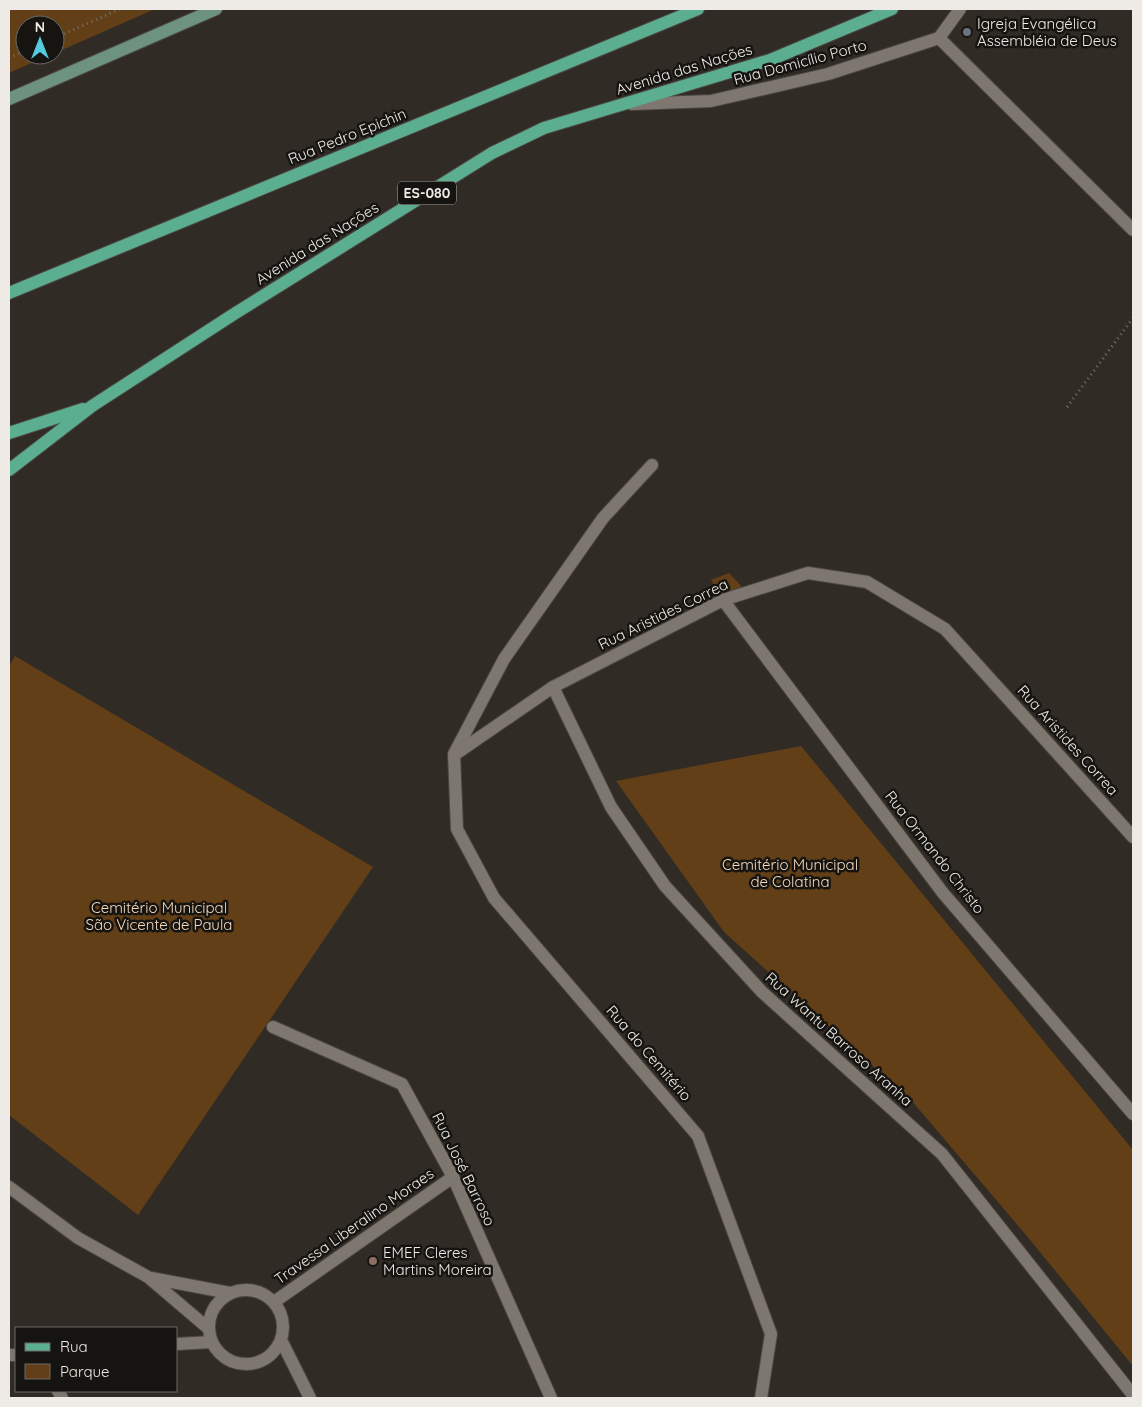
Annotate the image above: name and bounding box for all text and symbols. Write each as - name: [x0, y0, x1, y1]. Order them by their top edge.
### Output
- place label: Igreja Evangélica Assembléia de Deus: [977, 14, 1117, 50]
- north arrow: [15, 15, 65, 65]
- text: N: [35, 18, 45, 36]
- marker: Igreja Evangélica Assembléia de Deus: [961, 26, 973, 38]
- street label: Rua Domicílio Porto: [731, 35, 869, 89]
- street label: Avenida das Nações: [614, 39, 754, 99]
- street label: Rua Pedro Epichin: [285, 104, 409, 168]
- road number: ES-080: [398, 182, 456, 204]
- street label: Avenida das Nações: [252, 197, 382, 289]
- street label: Rua Aristides Correa: [595, 574, 731, 654]
- street label: Rua Aristides Correa: [1013, 681, 1123, 799]
- street label: Rua Ormando Christo: [881, 787, 989, 917]
- park label: Cemitério Municipal de Colatina: [722, 855, 858, 891]
- park label: Cemitério Municipal São Vicente de Paula: [86, 898, 232, 934]
- street label: Rua Wantu Barroso Aranha: [762, 968, 916, 1110]
- street label: Rua do Cemitério: [602, 1001, 696, 1105]
- street label: Rua José Barroso: [428, 1109, 500, 1229]
- street label: Travessa Liberalino Moraes: [271, 1164, 437, 1288]
- place label: EMEF Cleres Martins Moreira: [383, 1243, 492, 1279]
- marker: EMEF Cleres Martins Moreira: [367, 1255, 379, 1267]
- legend: [15, 1327, 178, 1392]
- text: Rua: [60, 1337, 88, 1356]
- text: Parque: [60, 1362, 110, 1381]

